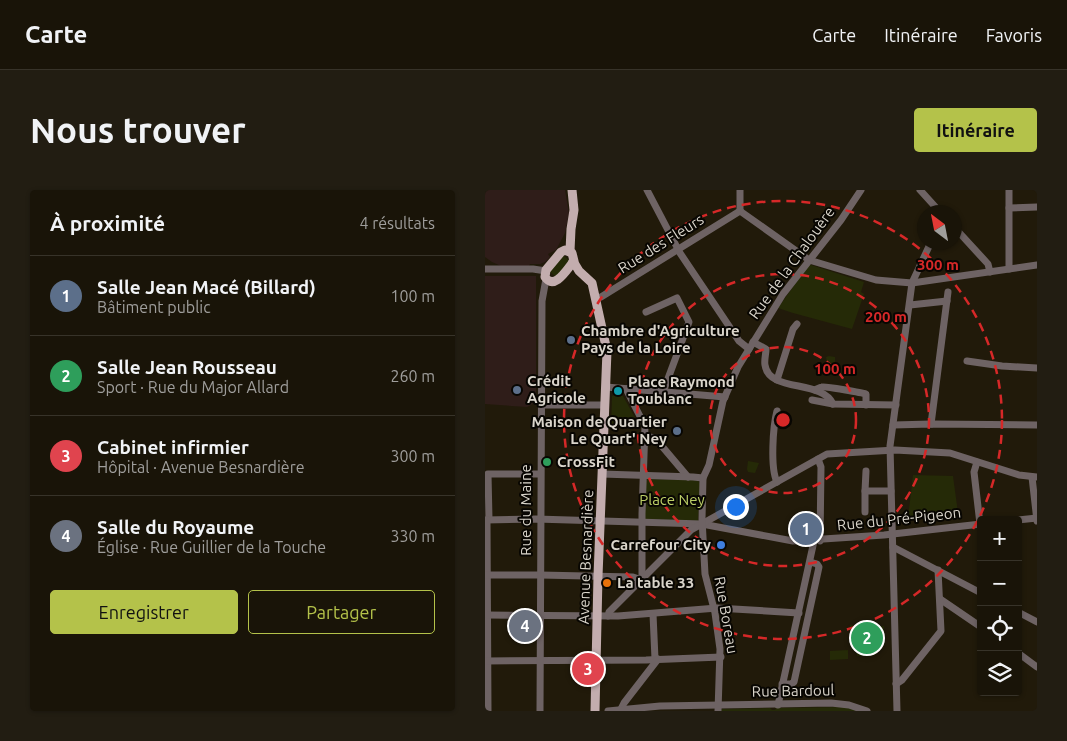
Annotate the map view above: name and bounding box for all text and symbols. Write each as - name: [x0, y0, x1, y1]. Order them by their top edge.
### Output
- text: Carte: [25, 21, 87, 48]
- text: Carte: [812, 25, 856, 45]
- text: Itinéraire: [884, 25, 958, 45]
- text: Favoris: [986, 25, 1042, 45]
- button: Itinéraire: [914, 108, 1037, 152]
- text: Nous trouver: [30, 110, 246, 150]
- street label: Rue de la Chalouère: [745, 203, 838, 322]
- north arrow: [917, 205, 962, 250]
- text: À proximité: [50, 211, 165, 235]
- street label: Rue des Fleurs: [615, 211, 707, 277]
- text: 4 résultats: [359, 214, 435, 232]
- text: 300 m: [917, 256, 959, 273]
- text: Salle Jean Macé (Billard): [97, 276, 316, 298]
- text: 1: [61, 287, 71, 305]
- text: 100 m: [390, 287, 435, 305]
- text: Bâtiment public: [97, 298, 211, 316]
- text: 200 m: [865, 308, 907, 325]
- place label: Chambre d'Agriculture Pays de la Loire: [581, 322, 740, 356]
- marker: Chambre d'Agriculture Pays de la Loire: [565, 334, 577, 346]
- text: Salle Jean Rousseau: [97, 356, 277, 378]
- text: 100 m: [814, 360, 856, 377]
- text: 2: [61, 367, 71, 385]
- text: 260 m: [390, 367, 435, 385]
- place label: Crédit Agricole: [527, 372, 586, 406]
- place label: Place Raymond Toublanc: [628, 373, 735, 407]
- text: Sport · Rue du Major Allard: [97, 378, 289, 396]
- marker: Crédit Agricole: [511, 384, 523, 396]
- marker: Place Raymond Toublanc: [612, 385, 624, 397]
- centre of rings: [774, 411, 792, 429]
- place label: Maison de Quartier Le Quart' Ney: [531, 413, 668, 447]
- marker: Maison de Quartier Le Quart' Ney: [671, 425, 683, 437]
- text: Cabinet infirmier: [97, 436, 249, 458]
- text: 3: [61, 447, 71, 465]
- text: 300 m: [390, 447, 435, 465]
- place label: CrossFit: [557, 453, 615, 470]
- marker: CrossFit: [541, 456, 553, 468]
- text: Hôpital · Avenue Besnardière: [97, 458, 305, 476]
- street label: Rue du Maine: [517, 464, 534, 556]
- street label: Avenue Besnardière: [575, 489, 596, 625]
- park label: Place Ney: [639, 491, 705, 508]
- your location: [723, 494, 749, 520]
- street label: Rue du Pré-Pigeon: [836, 504, 962, 533]
- pin: 1: [790, 510, 822, 548]
- text: Salle du Royaume: [97, 516, 254, 538]
- map controls: [977, 516, 1022, 696]
- button: +: [977, 516, 1022, 561]
- text: 4: [61, 527, 71, 545]
- text: 330 m: [390, 527, 435, 545]
- place label: Carrefour City: [610, 536, 711, 553]
- text: Église · Rue Guillier de la Touche: [97, 538, 326, 556]
- marker: Carrefour City: [715, 539, 727, 551]
- button: −: [977, 561, 1022, 606]
- place label: La table 33: [617, 574, 694, 591]
- street label: Rue Boreau: [711, 575, 742, 655]
- marker: La table 33: [601, 577, 613, 589]
- button: Enregistrer: [50, 590, 238, 634]
- button: Partager: [248, 590, 435, 634]
- button: locate: [977, 606, 1022, 651]
- pin: 4: [509, 607, 541, 645]
- pin: 2: [851, 619, 883, 657]
- pin: 3: [572, 650, 604, 688]
- button: layers: [977, 651, 1022, 696]
- street label: Rue Bardoul: [752, 681, 834, 700]

